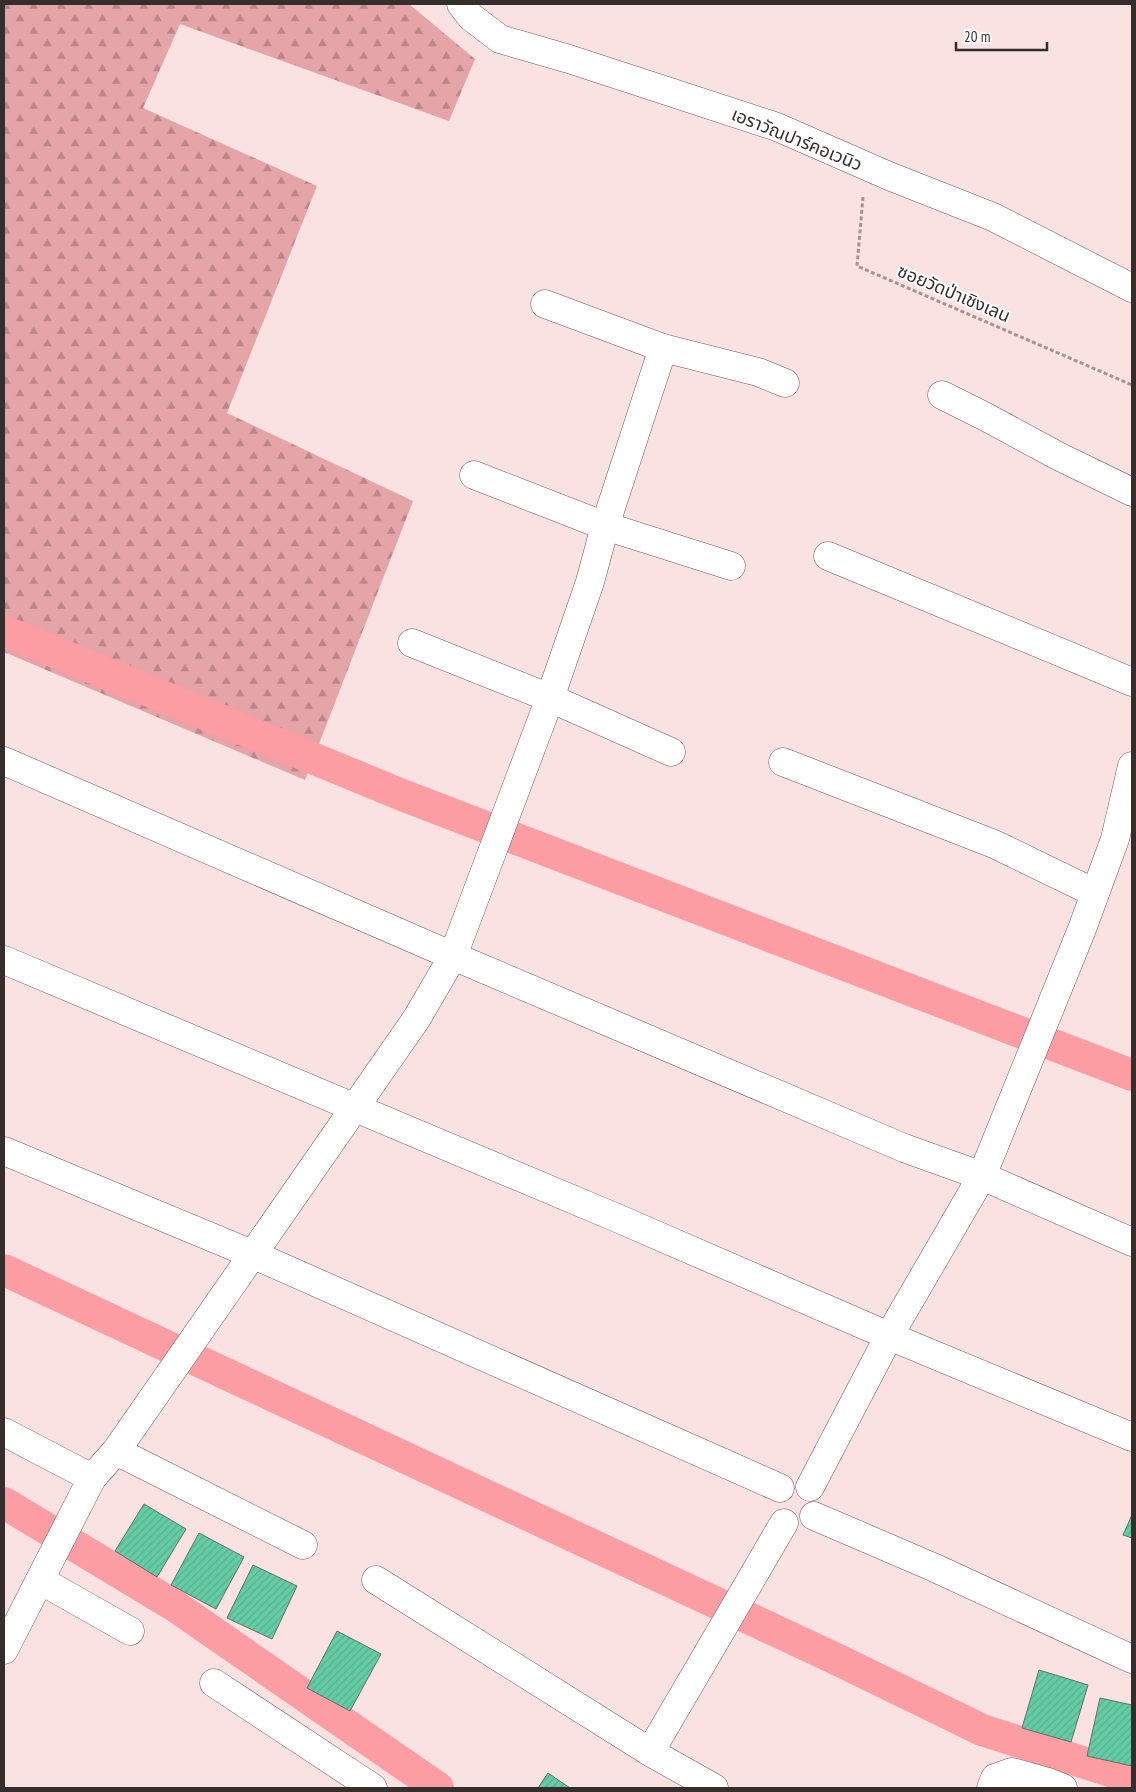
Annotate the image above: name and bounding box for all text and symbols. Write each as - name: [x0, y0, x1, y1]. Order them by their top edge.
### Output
- scale bar: [956, 20, 1047, 52]
- text: 20 m: [964, 27, 990, 46]
- street label: เอราวัณปาร์คอเวนิว: [728, 102, 866, 176]
- street label: ซอยวัดป่าเชิงเลน: [894, 259, 1014, 327]

